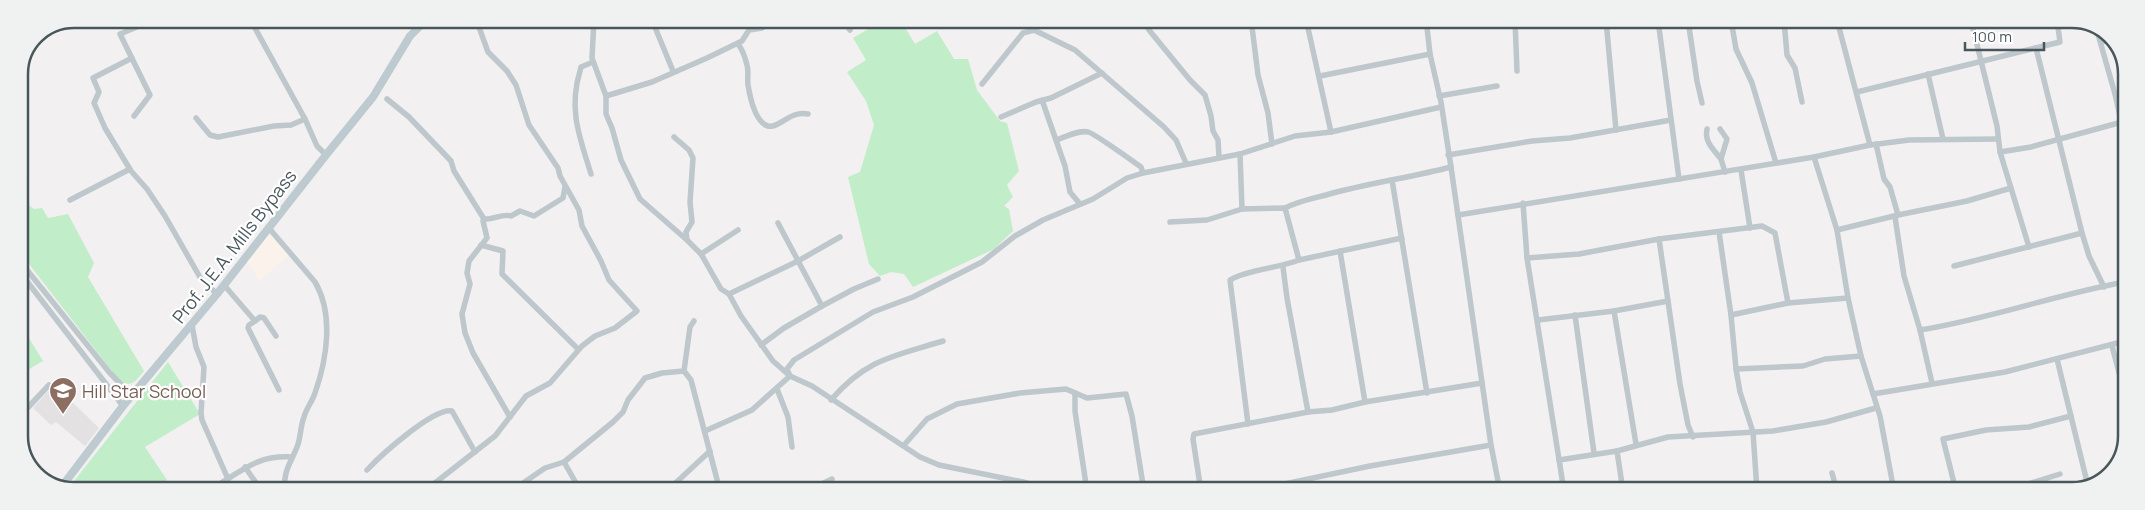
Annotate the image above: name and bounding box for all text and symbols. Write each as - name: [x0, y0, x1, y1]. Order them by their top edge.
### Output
- scale bar: [1965, 20, 2044, 52]
- text: 100 m: [1972, 26, 2012, 47]
- street label: Prof. J.E.A. Mills Bypass: [166, 164, 302, 328]
- school or university icon: Hill Star School: [48, 376, 78, 415]
- place label: Hill Star School: [82, 379, 206, 403]

